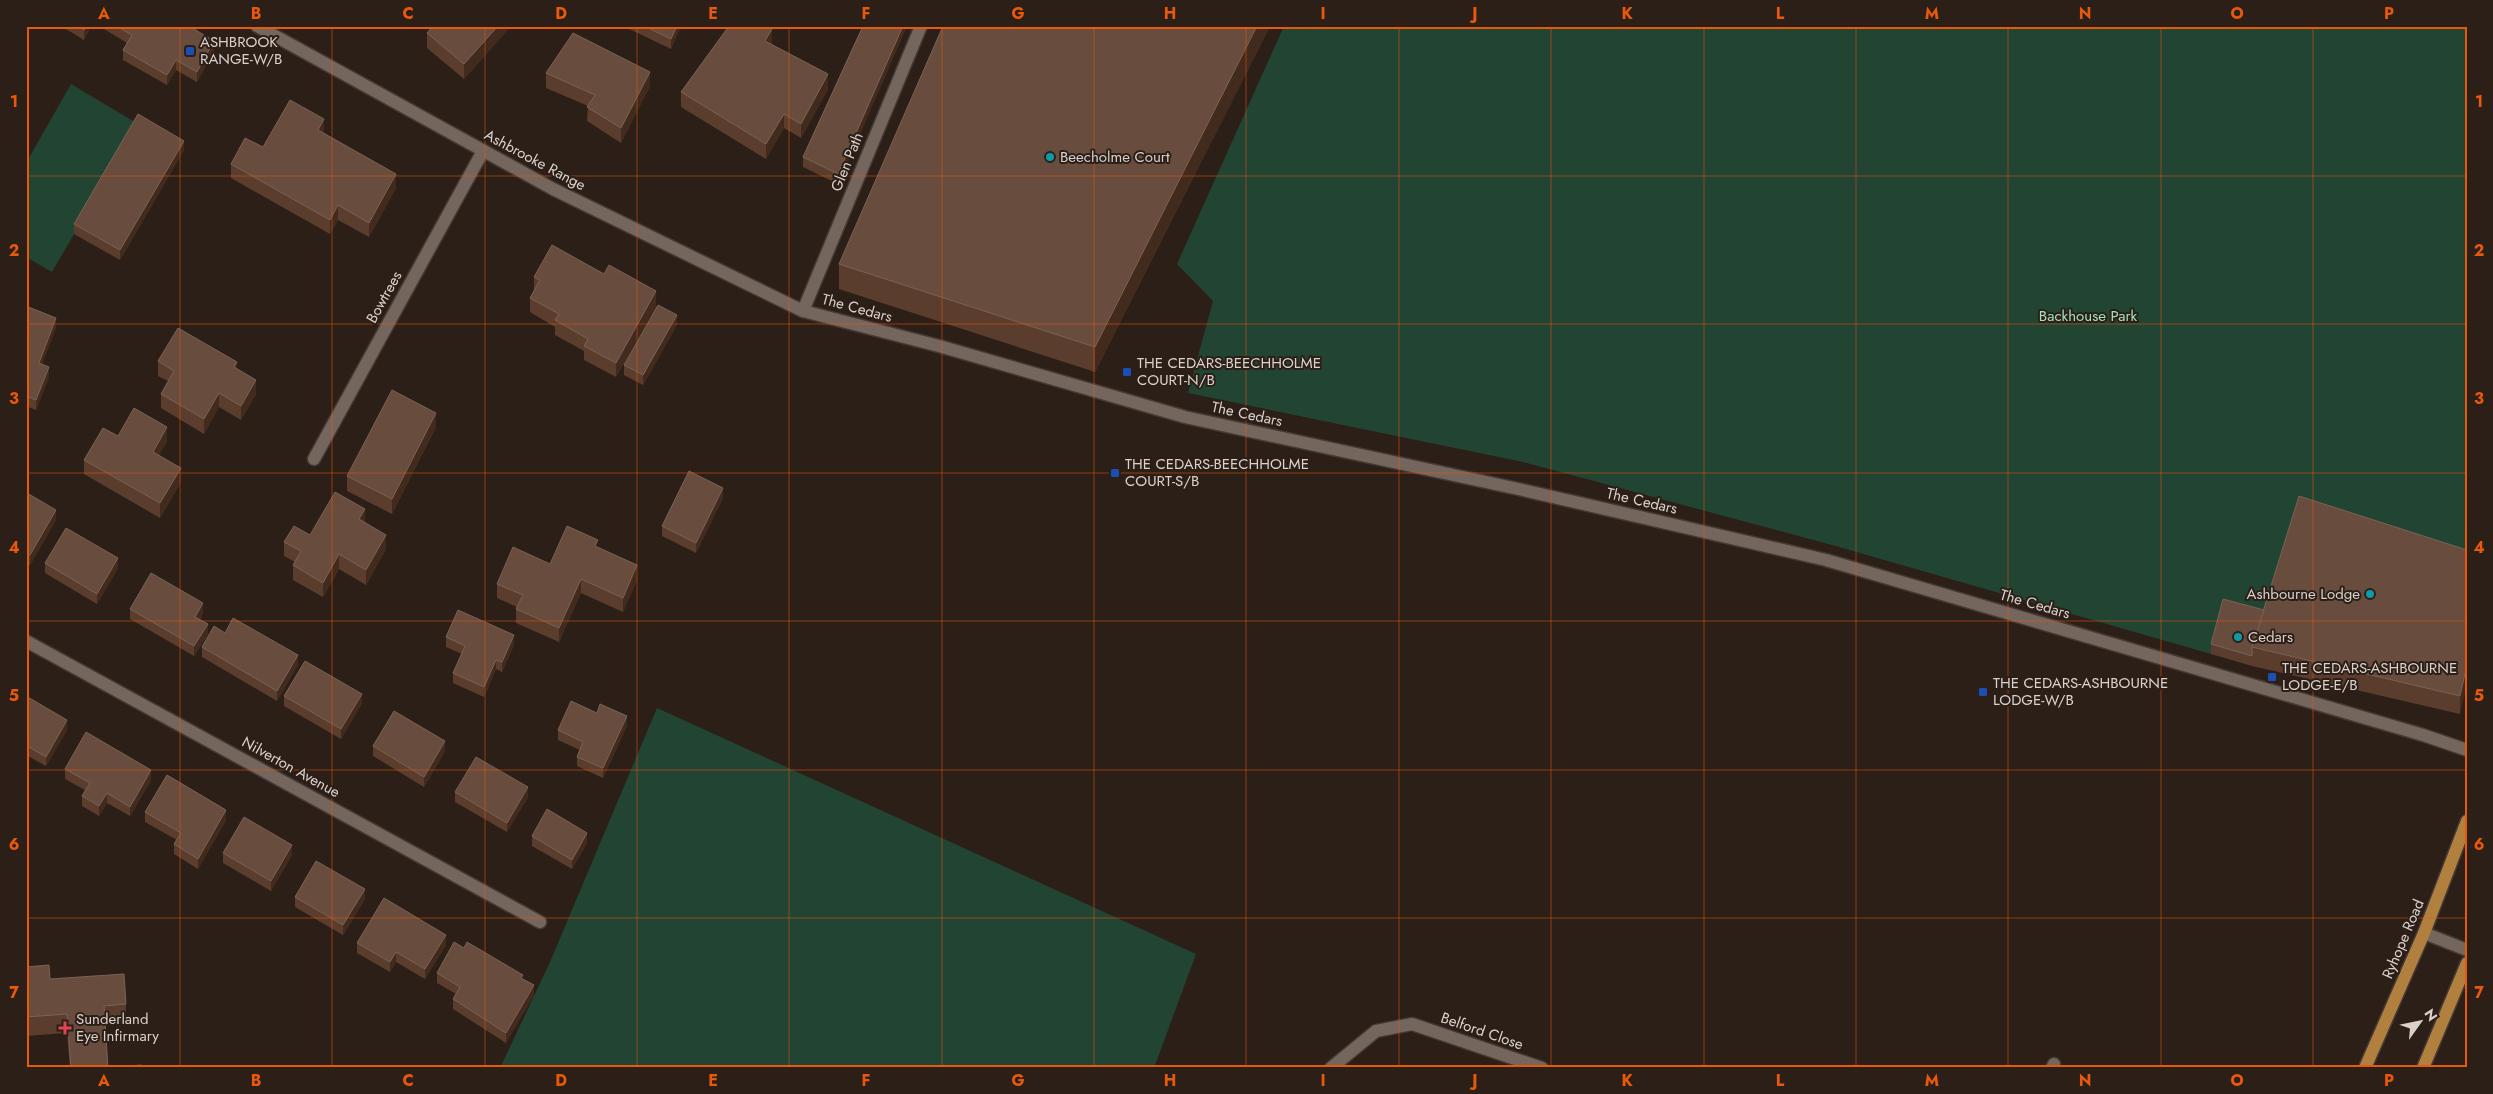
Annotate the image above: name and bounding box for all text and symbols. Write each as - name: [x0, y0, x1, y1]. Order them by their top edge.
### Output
- text: A: [97, 2, 110, 25]
- text: B: [251, 2, 261, 25]
- text: C: [402, 2, 414, 25]
- text: D: [555, 2, 567, 25]
- text: E: [708, 2, 718, 25]
- text: F: [862, 2, 870, 25]
- text: G: [1011, 2, 1025, 25]
- text: H: [1164, 2, 1176, 25]
- text: I: [1320, 2, 1326, 25]
- text: J: [1469, 2, 1478, 25]
- text: K: [1621, 2, 1633, 25]
- text: L: [1776, 2, 1785, 25]
- text: M: [1925, 2, 1939, 25]
- text: N: [2079, 2, 2091, 25]
- text: O: [2230, 2, 2244, 25]
- text: P: [2384, 2, 2394, 25]
- place label: ASHBROOK RANGE-W/B: [200, 31, 282, 70]
- marker: ASHBROOK RANGE-W/B: [184, 45, 196, 57]
- text: 1: [10, 90, 18, 113]
- text: 1: [2475, 90, 2483, 113]
- street label: Ashbrooke Range: [480, 124, 590, 196]
- street label: Glen Path: [825, 129, 869, 195]
- place label: Beecholme Court: [1060, 146, 1170, 168]
- marker: Beecholme Court: [1044, 151, 1056, 163]
- text: 2: [9, 239, 19, 262]
- text: 2: [2474, 239, 2484, 262]
- street label: Bowtrees: [361, 267, 407, 327]
- street label: The Cedars: [819, 288, 895, 328]
- park label: Backhouse Park: [2039, 305, 2138, 327]
- place label: THE CEDARS-BEECHHOLME COURT-N/B: [1137, 352, 1321, 391]
- marker: THE CEDARS-BEECHHOLME COURT-N/B: [1121, 366, 1133, 378]
- text: 3: [9, 387, 19, 410]
- text: 3: [2474, 387, 2484, 410]
- street label: The Cedars: [1209, 396, 1285, 432]
- place label: THE CEDARS-BEECHHOLME COURT-S/B: [1125, 453, 1309, 492]
- marker: THE CEDARS-BEECHHOLME COURT-S/B: [1109, 467, 1121, 479]
- street label: The Cedars: [1604, 482, 1680, 520]
- text: 4: [8, 536, 20, 559]
- text: 4: [2473, 536, 2485, 559]
- street label: The Cedars: [1997, 583, 2073, 625]
- place label: Ashbourne Lodge: [2247, 583, 2360, 605]
- marker: Ashbourne Lodge: [2364, 588, 2376, 600]
- place label: Cedars: [2248, 626, 2293, 648]
- marker: Cedars: [2232, 631, 2244, 643]
- place label: THE CEDARS-ASHBOURNE LODGE-E/B: [2282, 657, 2457, 696]
- marker: THE CEDARS-ASHBOURNE LODGE-E/B: [2266, 671, 2278, 683]
- place label: THE CEDARS-ASHBOURNE LODGE-W/B: [1993, 672, 2168, 711]
- text: 5: [9, 684, 19, 707]
- text: 5: [2474, 684, 2484, 707]
- marker: THE CEDARS-ASHBOURNE LODGE-W/B: [1977, 686, 1989, 698]
- street label: Nilverton Avenue: [238, 731, 344, 803]
- text: 6: [9, 833, 19, 856]
- text: 6: [2474, 833, 2484, 856]
- street label: Ryhope Road: [2376, 896, 2430, 982]
- text: 7: [9, 981, 19, 1004]
- text: 7: [2474, 981, 2484, 1004]
- north arrow: [2396, 996, 2446, 1046]
- text: N: [2419, 1005, 2442, 1025]
- street label: Belford Close: [1438, 1007, 1526, 1055]
- place label: Sunderland Eye Infirmary: [76, 1008, 159, 1047]
- marker: Sunderland Eye Infirmary: [58, 1021, 72, 1035]
- text: A: [97, 1069, 110, 1092]
- text: B: [251, 1069, 261, 1092]
- text: C: [402, 1069, 414, 1092]
- text: D: [555, 1069, 567, 1092]
- text: E: [708, 1069, 718, 1092]
- text: F: [862, 1069, 870, 1092]
- text: G: [1011, 1069, 1025, 1092]
- text: H: [1164, 1069, 1176, 1092]
- text: I: [1320, 1069, 1326, 1092]
- text: J: [1469, 1069, 1478, 1092]
- text: K: [1621, 1069, 1633, 1092]
- text: L: [1776, 1069, 1785, 1092]
- text: M: [1925, 1069, 1939, 1092]
- text: N: [2079, 1069, 2091, 1092]
- text: O: [2230, 1069, 2244, 1092]
- text: P: [2384, 1069, 2394, 1092]

